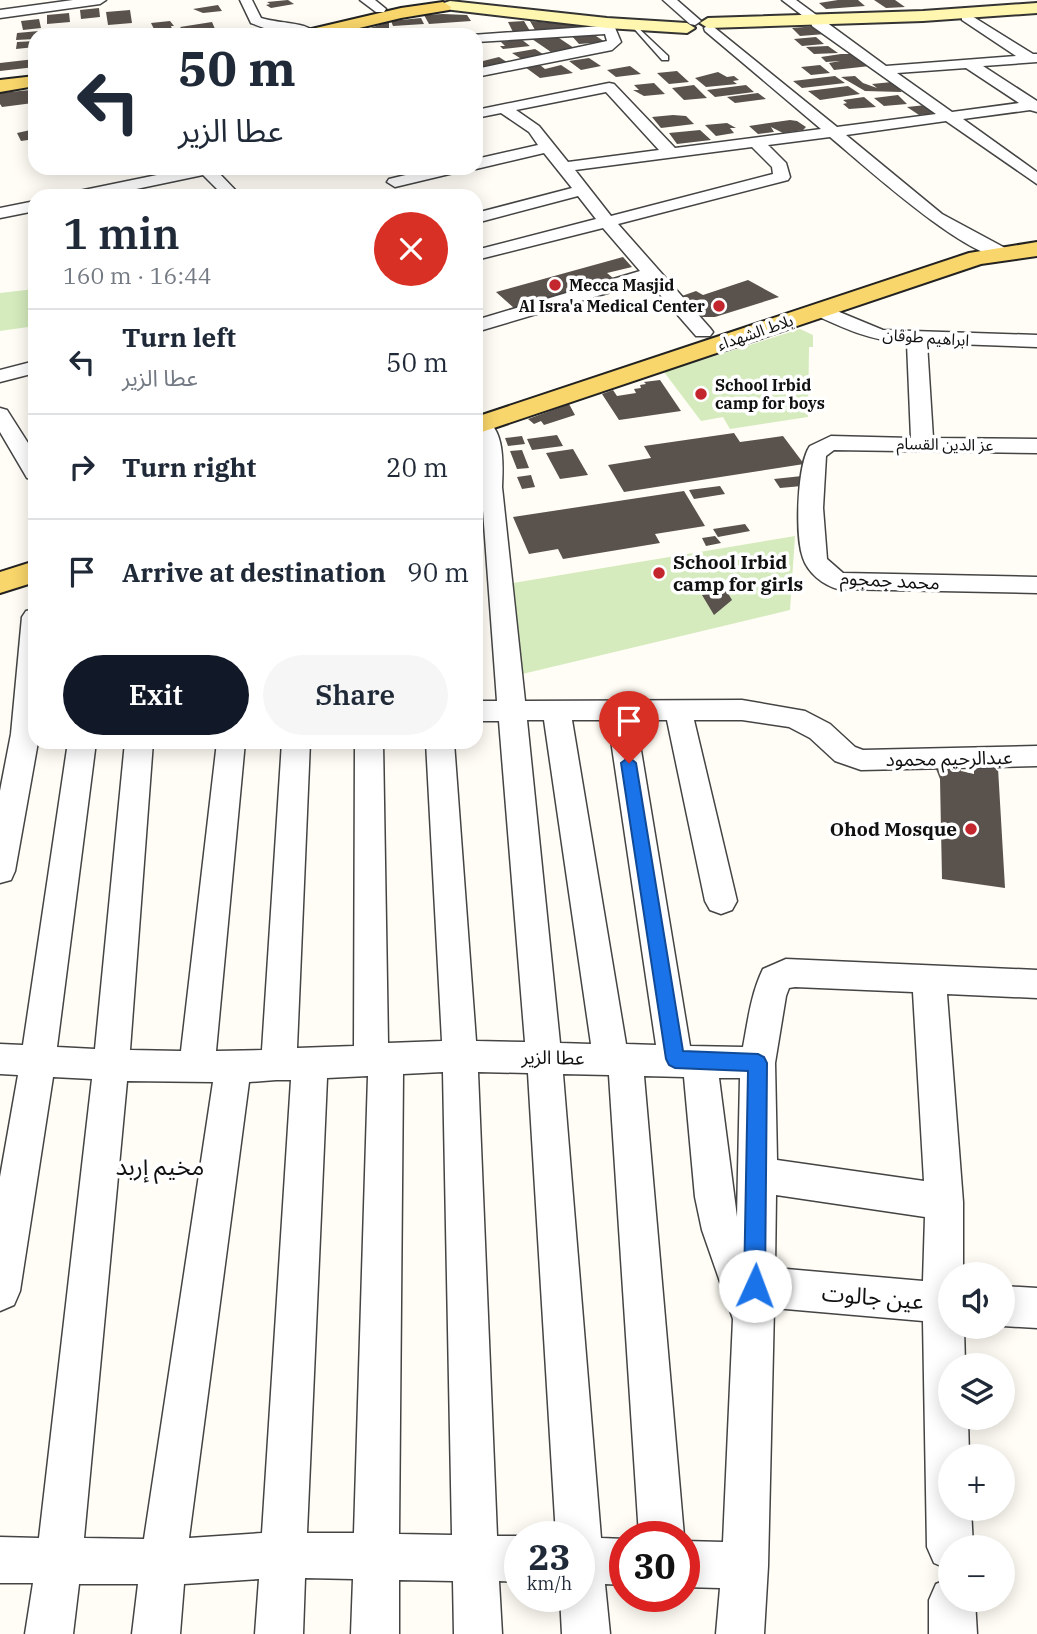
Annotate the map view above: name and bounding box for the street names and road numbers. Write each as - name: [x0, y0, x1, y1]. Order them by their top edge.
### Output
- street label: بلاط الشهداء: [714, 310, 796, 354]
- street label: ابراهيم طوقان: [882, 324, 970, 353]
- street label: عز الدين القسام: [896, 433, 993, 458]
- street label: محمد جمجوم: [839, 565, 941, 598]
- street label: عبدالرحيم محمود: [885, 745, 1013, 774]
- street label: عطا الزير: [520, 1044, 585, 1070]
- street label: عين جالوت: [821, 1277, 925, 1315]

